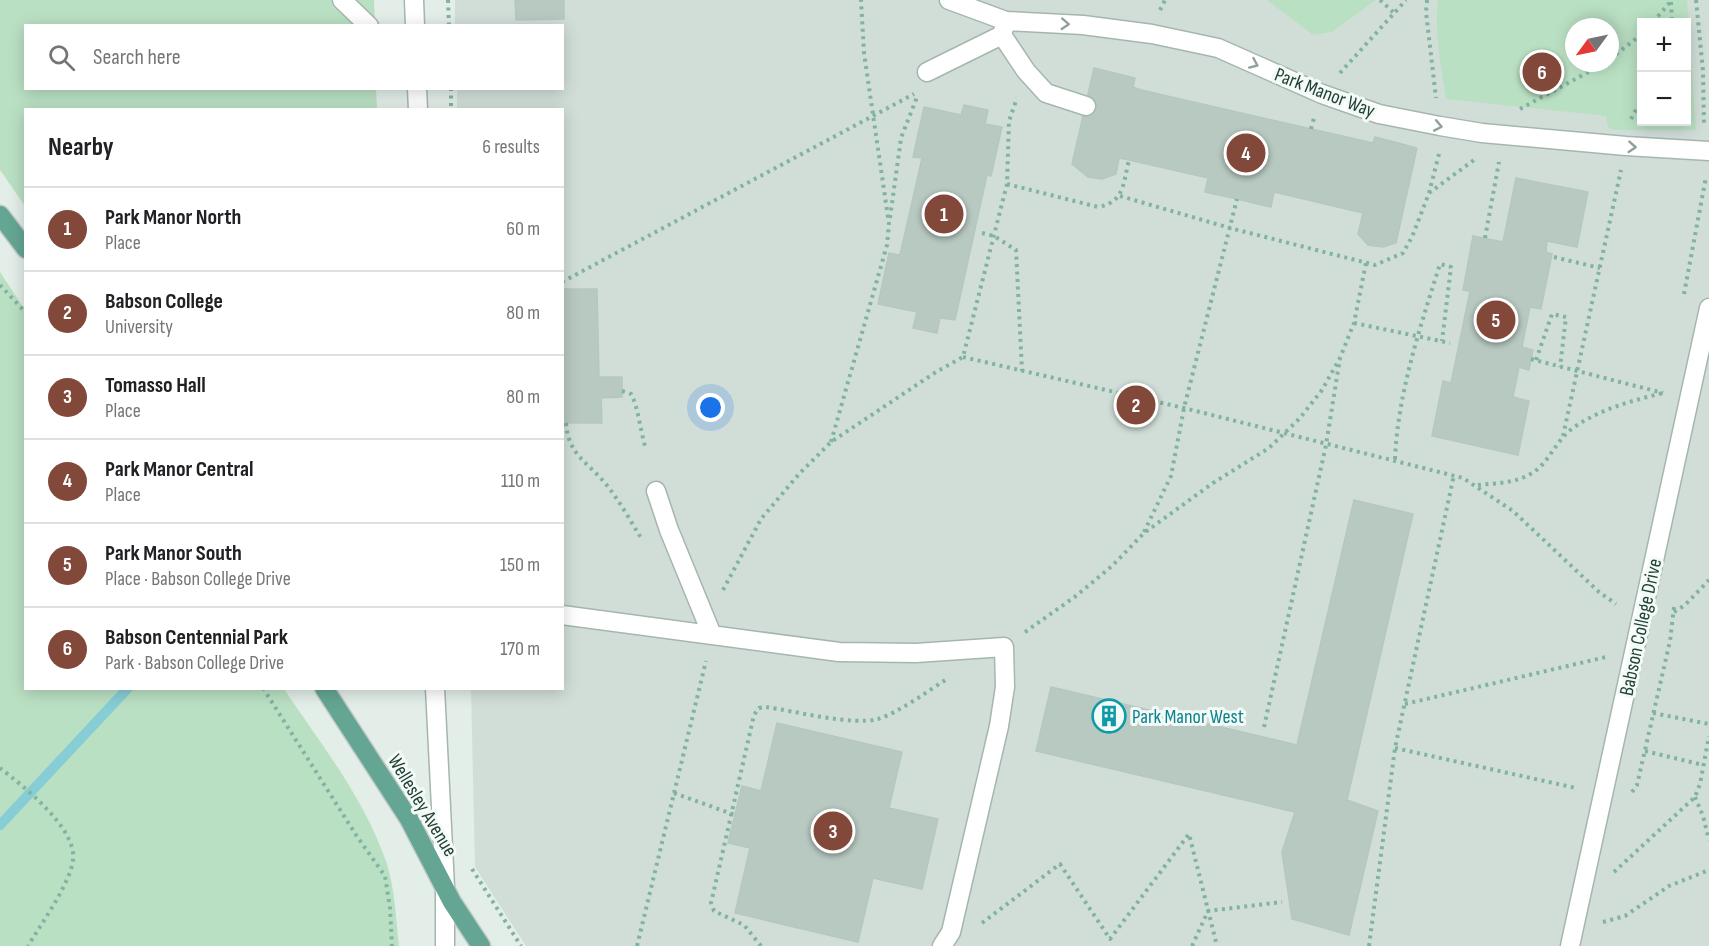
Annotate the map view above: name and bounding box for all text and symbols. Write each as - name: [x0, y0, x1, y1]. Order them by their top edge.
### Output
- one-way arrow: [1060, 18, 1069, 31]
- north arrow: [1565, 18, 1619, 72]
- map controls: [1637, 18, 1691, 126]
- button: +: [1637, 18, 1691, 72]
- search box: [24, 24, 564, 90]
- icon: search: [45, 41, 78, 74]
- text: Search here: [93, 44, 180, 71]
- pin: 6: [1522, 50, 1562, 94]
- one-way arrow: [1248, 57, 1259, 69]
- street label: Park Manor Way: [1271, 63, 1378, 123]
- button: −: [1637, 72, 1691, 126]
- one-way arrow: [1433, 119, 1443, 132]
- pin: 4: [1226, 130, 1266, 176]
- text: Nearby: [48, 132, 114, 163]
- text: 6 results: [482, 135, 540, 159]
- one-way arrow: [1628, 140, 1637, 153]
- pin: 1: [924, 192, 964, 236]
- text: Park Manor North: [105, 204, 241, 231]
- text: 1: [64, 217, 71, 241]
- text: 60 m: [506, 217, 540, 241]
- text: Place: [105, 231, 141, 255]
- text: Babson College: [105, 288, 223, 315]
- pin: 5: [1476, 298, 1516, 342]
- text: 2: [63, 301, 72, 325]
- text: 80 m: [506, 301, 540, 325]
- text: University: [105, 315, 173, 339]
- text: Tomasso Hall: [105, 372, 206, 399]
- pin: 2: [1116, 382, 1156, 428]
- text: 3: [63, 385, 72, 409]
- text: 80 m: [506, 385, 540, 409]
- your location: [696, 393, 725, 422]
- text: Place: [105, 399, 141, 423]
- text: Park Manor Central: [105, 456, 253, 483]
- text: 4: [63, 469, 72, 493]
- text: 110 m: [501, 469, 540, 493]
- text: Place: [105, 483, 141, 507]
- text: Park Manor South: [105, 540, 242, 567]
- text: 5: [63, 553, 72, 577]
- text: 150 m: [500, 553, 540, 577]
- street label: Babson College Drive: [1615, 556, 1667, 698]
- text: Place · Babson College Drive: [105, 567, 291, 591]
- text: Babson Centennial Park: [105, 624, 288, 651]
- text: 6: [63, 637, 72, 661]
- text: 170 m: [500, 637, 540, 661]
- text: Park · Babson College Drive: [105, 651, 284, 675]
- building icon: Park Manor West: [1091, 698, 1127, 734]
- place label: Park Manor West: [1132, 705, 1244, 729]
- street label: Wellesley Avenue: [382, 750, 462, 861]
- pin: 3: [814, 808, 852, 854]

